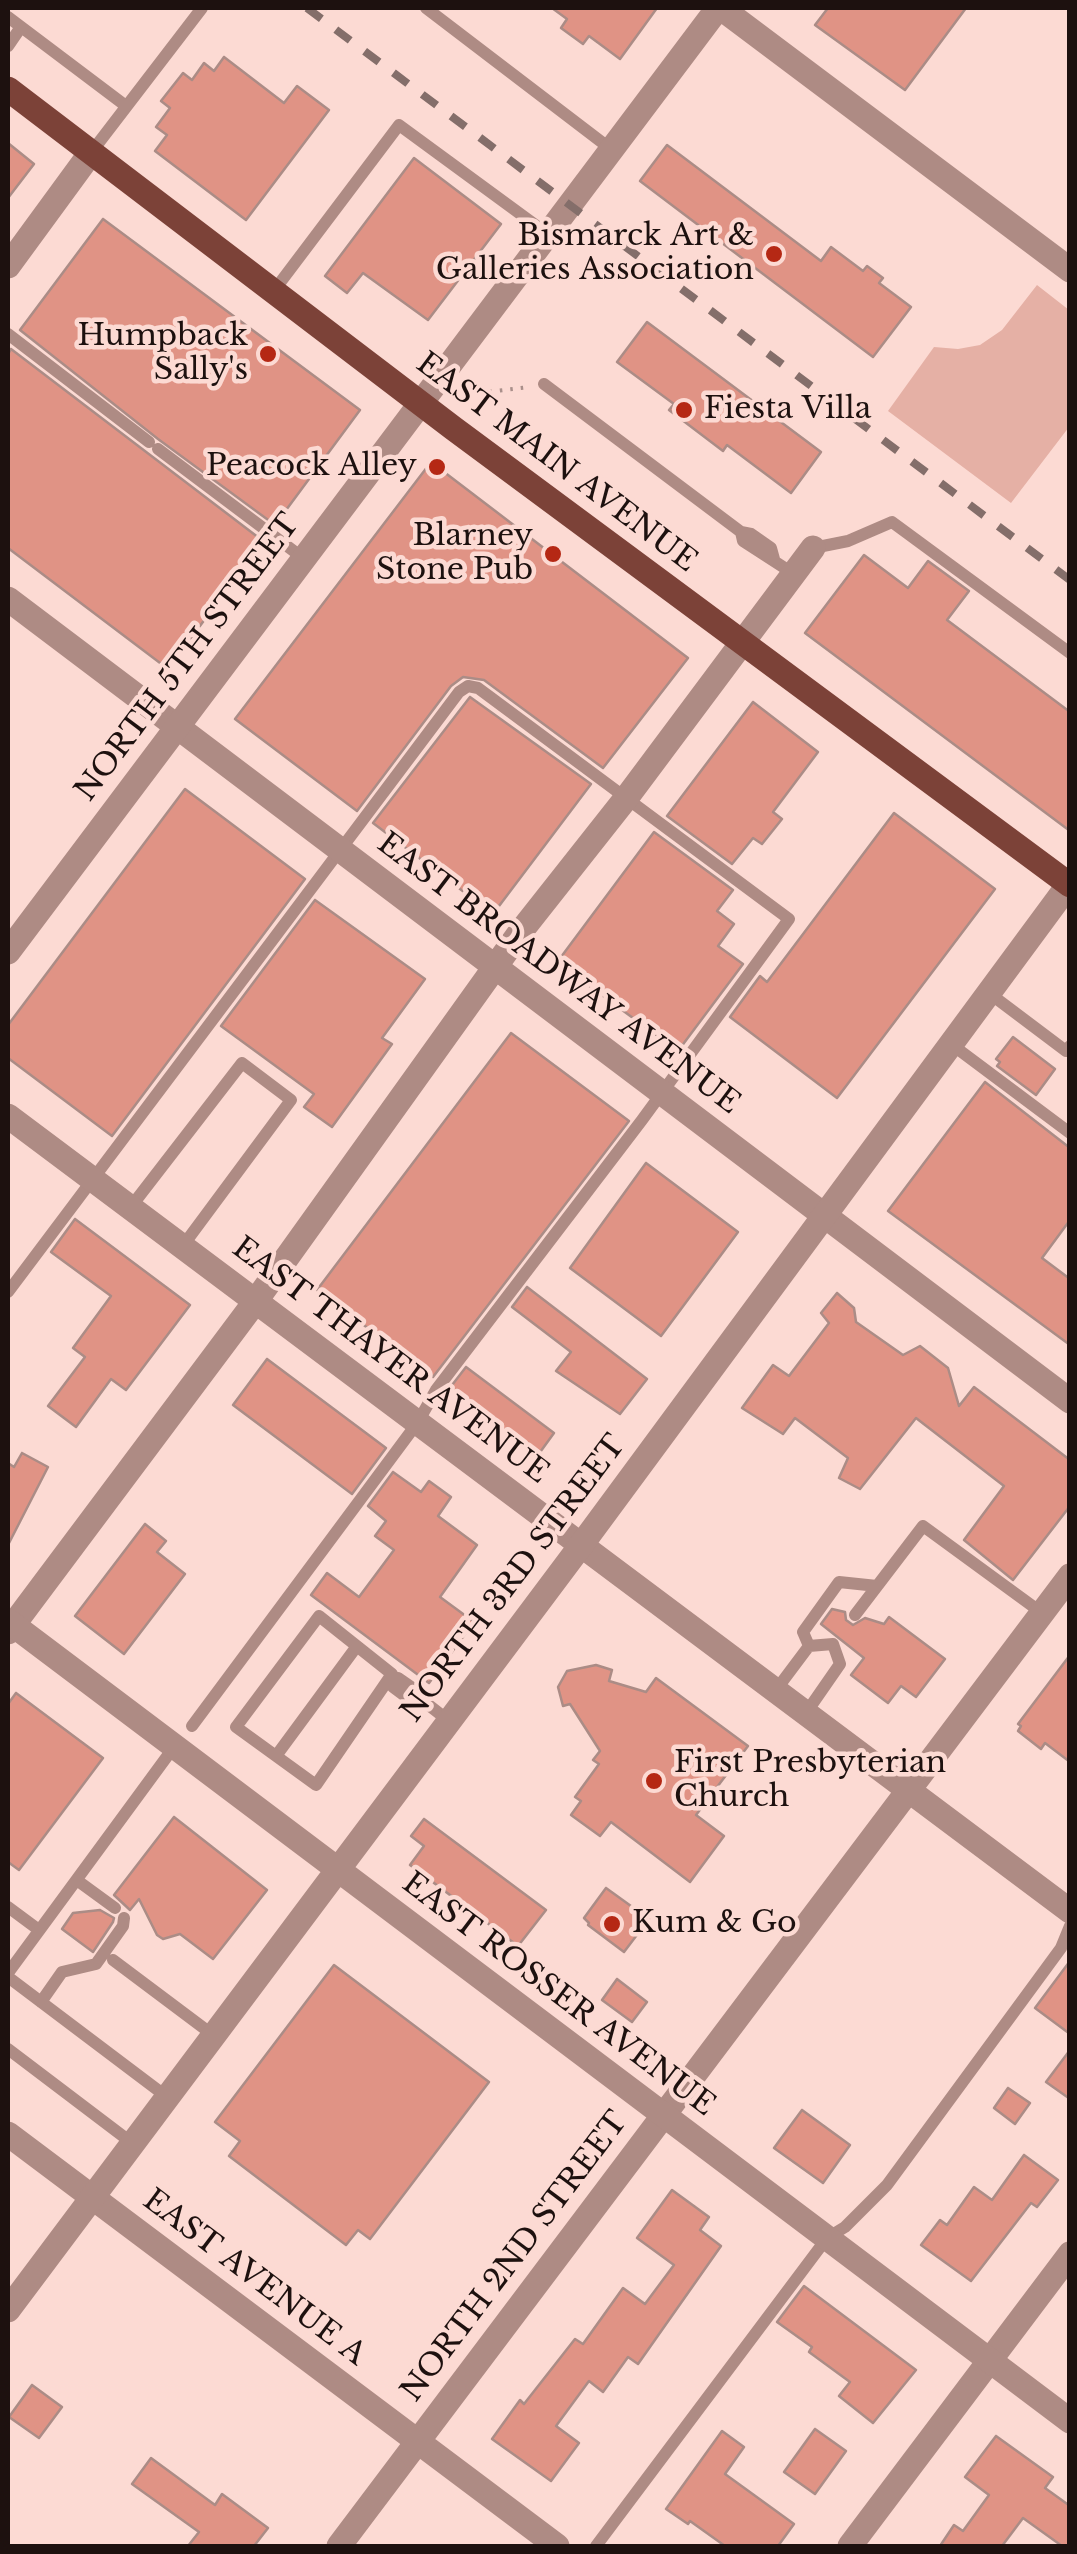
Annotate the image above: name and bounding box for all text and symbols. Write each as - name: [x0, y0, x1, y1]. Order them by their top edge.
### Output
- place label: Bismarck Art & Galleries Association: [436, 219, 754, 290]
- marker: Bismarck Art & Galleries Association: [763, 243, 785, 265]
- place label: Humpback Sally's: [77, 319, 248, 390]
- marker: Humpback Sally's: [257, 343, 279, 365]
- street label: EAST MAIN AVENUE: [409, 346, 703, 580]
- place label: Fiesta Villa: [704, 392, 871, 428]
- marker: Fiesta Villa: [673, 399, 695, 421]
- place label: Peacock Alley: [206, 449, 417, 485]
- marker: Peacock Alley: [426, 456, 448, 478]
- street label: NORTH 5TH STREET: [68, 507, 308, 809]
- place label: Blarney Stone Pub: [376, 519, 533, 590]
- marker: Blarney Stone Pub: [542, 543, 564, 565]
- street label: EAST BROADWAY AVENUE: [370, 826, 746, 1122]
- street label: EAST THAYER AVENUE: [225, 1230, 555, 1492]
- street label: NORTH 3RD STREET: [394, 1428, 634, 1730]
- place label: First Presbyterian Church: [674, 1746, 946, 1816]
- marker: First Presbyterian Church: [643, 1770, 665, 1792]
- street label: EAST ROSSER AVENUE: [395, 1866, 721, 2124]
- place label: Kum & Go: [632, 1906, 797, 1942]
- marker: Kum & Go: [601, 1913, 623, 1935]
- street label: NORTH 2ND STREET: [394, 2105, 636, 2409]
- street label: EAST AVENUE A: [136, 2183, 372, 2373]

